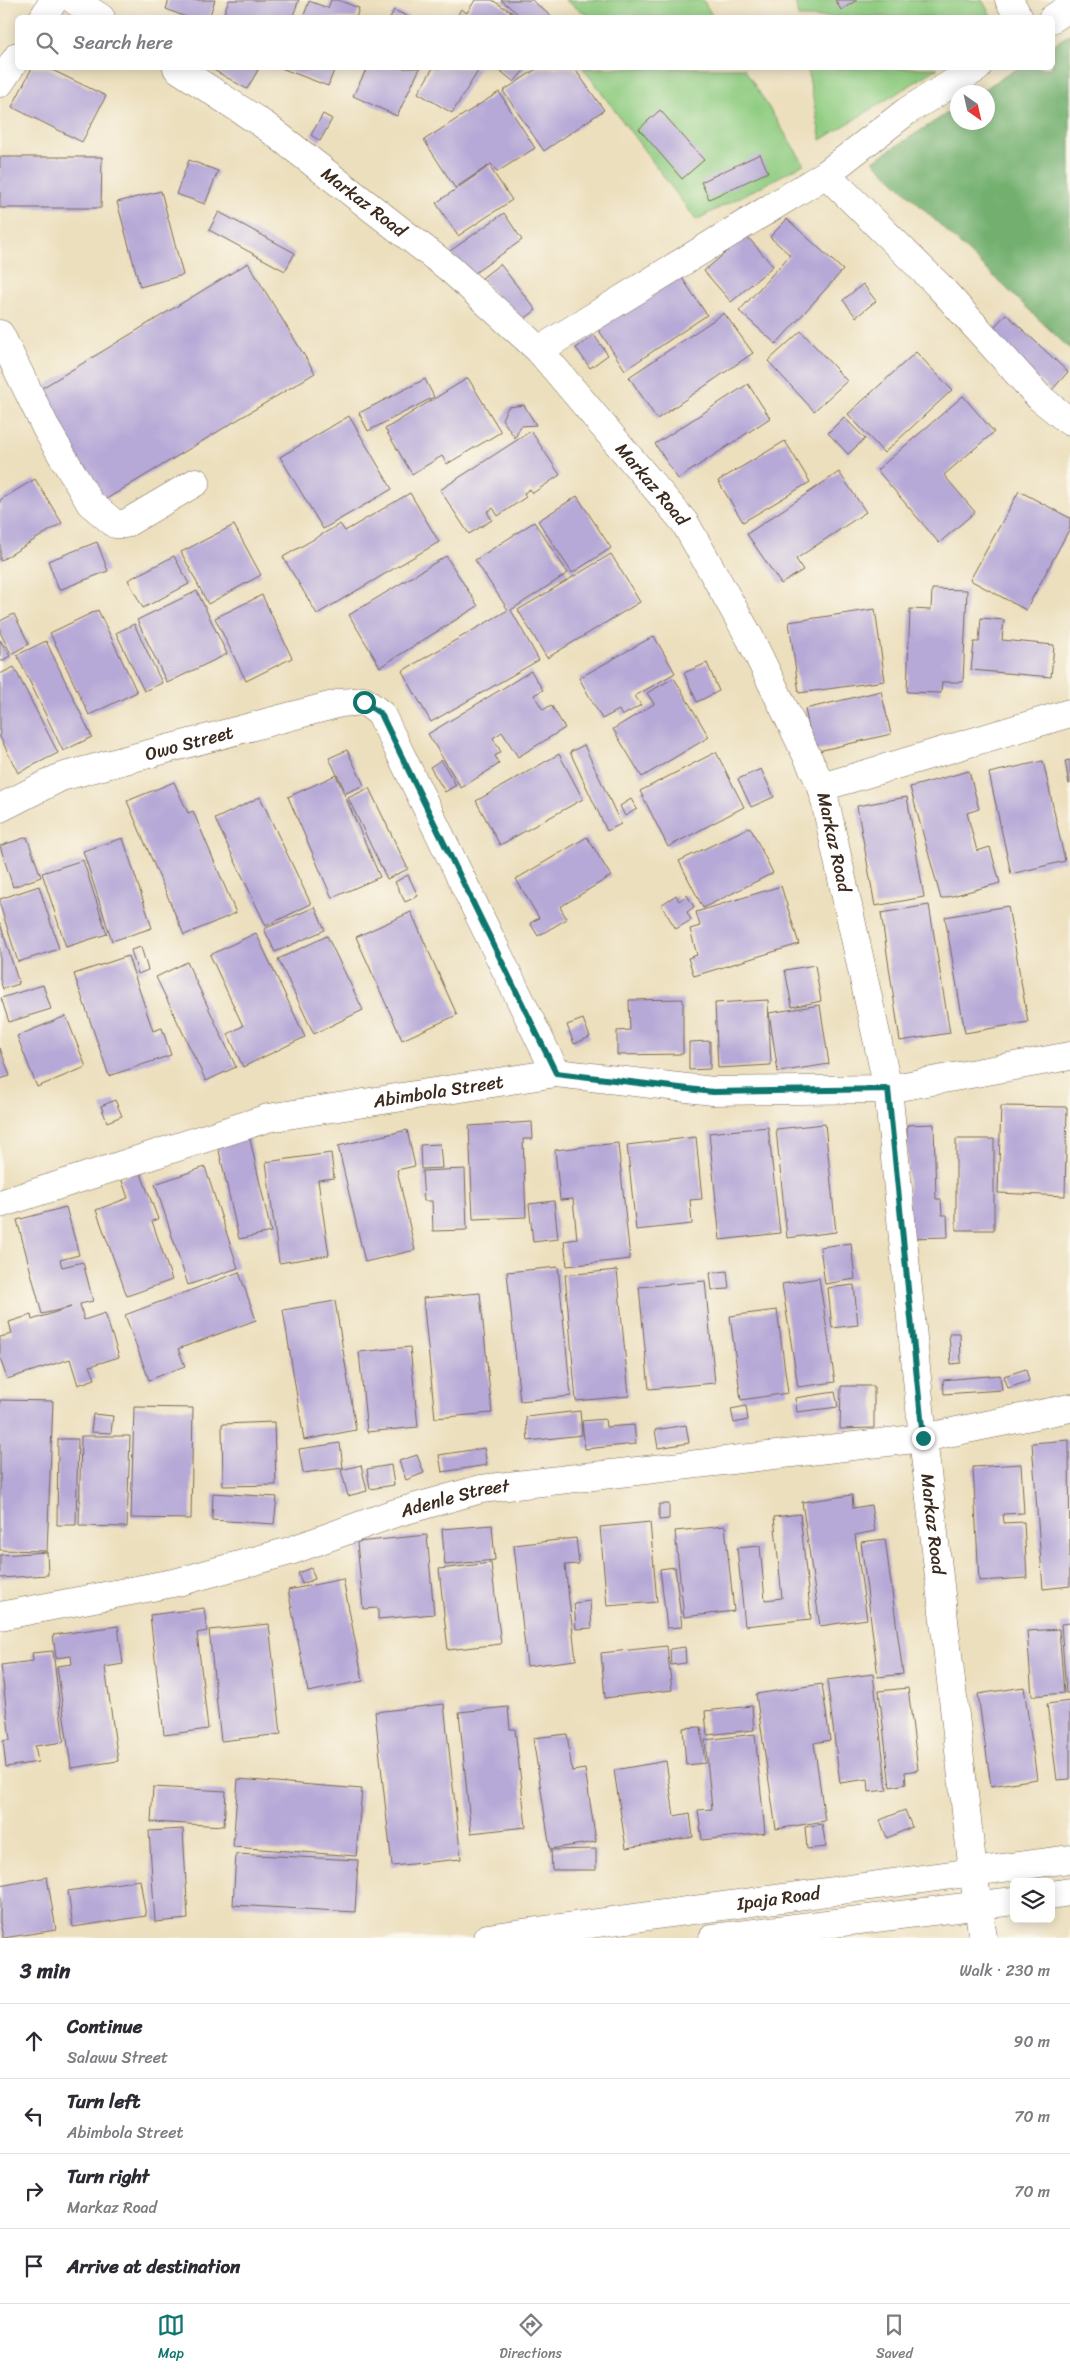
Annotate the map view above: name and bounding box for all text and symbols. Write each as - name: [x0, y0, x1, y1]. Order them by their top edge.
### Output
- search box: [15, 15, 1055, 70]
- text: Search here: [73, 26, 173, 59]
- icon: search: [33, 29, 61, 57]
- north arrow: [950, 85, 995, 130]
- street label: Markaz Road: [314, 158, 415, 247]
- street label: Markaz Road: [607, 435, 698, 534]
- route start: [353, 691, 376, 714]
- street label: Owo Street: [141, 716, 237, 770]
- street label: Markaz Road: [808, 789, 861, 897]
- street label: Abimbola Street: [370, 1065, 506, 1117]
- route end: [912, 1427, 935, 1450]
- street label: Adenle Street: [396, 1470, 512, 1527]
- street label: Markaz Road: [911, 1472, 955, 1578]
- street label: Ipaja Road: [734, 1877, 823, 1920]
- map controls: [1010, 1878, 1055, 1923]
- button: layers: [1010, 1878, 1055, 1923]
- text: 3 min: [20, 1952, 70, 1990]
- text: Walk · 230 m: [959, 1956, 1050, 1985]
- text: Continue: [67, 2010, 143, 2043]
- icon: ahead: [20, 2027, 48, 2055]
- text: 90 m: [1014, 2027, 1050, 2056]
- text: Salawu Street: [67, 2043, 168, 2072]
- text: Turn left: [67, 2085, 140, 2118]
- icon: left: [20, 2102, 48, 2130]
- text: 70 m: [1014, 2102, 1050, 2131]
- text: Abimbola Street: [67, 2118, 183, 2147]
- text: Turn right: [67, 2160, 149, 2193]
- icon: right: [20, 2177, 48, 2205]
- text: 70 m: [1014, 2177, 1050, 2206]
- text: Markaz Road: [67, 2193, 157, 2222]
- text: Arrive at destination: [67, 2250, 240, 2283]
- icon: arrive: [20, 2252, 48, 2280]
- tab: Map: [157, 2311, 185, 2366]
- tab: Directions: [499, 2311, 562, 2366]
- tab: Saved: [876, 2311, 913, 2366]

